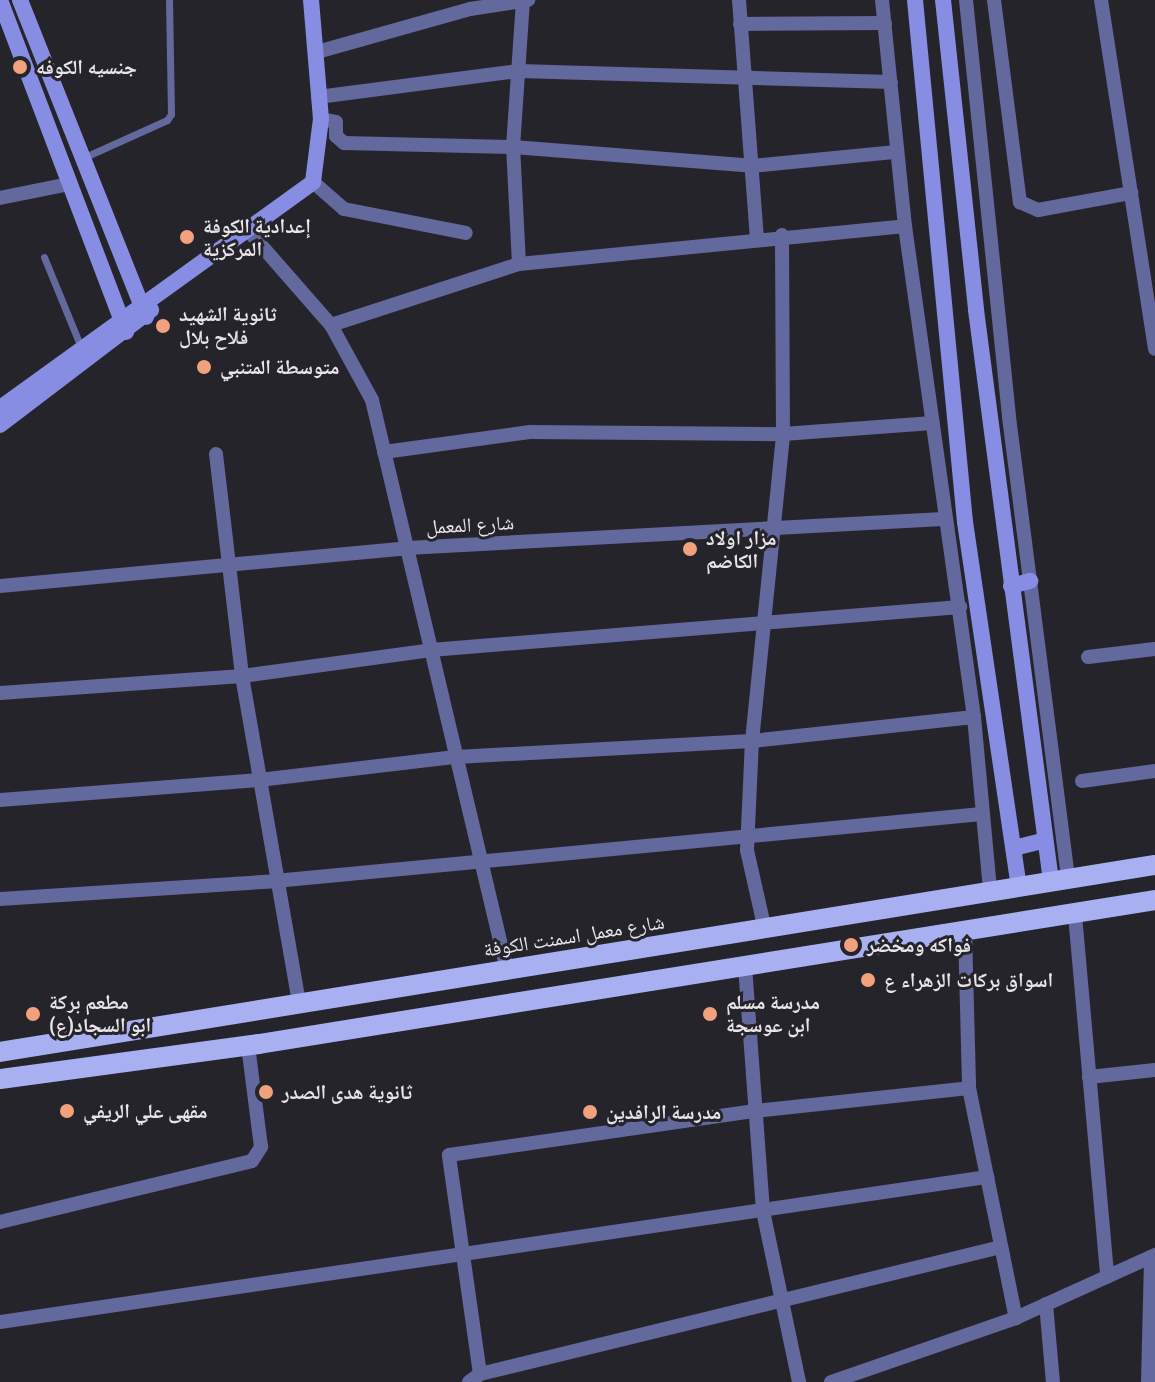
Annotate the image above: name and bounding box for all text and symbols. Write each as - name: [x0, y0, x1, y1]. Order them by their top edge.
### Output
- place label: جنسيه الكوفه: [36, 55, 137, 79]
- marker: جنسيه الكوفه: [11, 58, 29, 76]
- place label: إعدادية الكوفة المركزية: [203, 214, 311, 261]
- marker: إعدادية الكوفة المركزية: [178, 228, 196, 246]
- place label: ثانوية الشهيد فلاح بلال: [179, 302, 276, 349]
- marker: ثانوية الشهيد فلاح بلال: [154, 317, 172, 335]
- place label: متوسطة المتنبي: [220, 355, 339, 379]
- marker: متوسطة المتنبي: [195, 358, 213, 376]
- street label: شارع المعمل: [425, 511, 515, 539]
- place label: مزار اولاد الكاضم: [706, 526, 776, 573]
- marker: مزار اولاد الكاضم: [681, 540, 699, 558]
- street label: شارع معمل اسمنت الكوفة: [482, 910, 666, 962]
- place label: فواكه ومخضر: [867, 933, 971, 957]
- marker: فواكه ومخضر: [842, 936, 860, 954]
- place label: اسواق بركات الزهراء ع: [884, 968, 1053, 992]
- marker: اسواق بركات الزهراء ع: [859, 971, 877, 989]
- place label: مطعم بركة ابو السجاد(ع): [49, 990, 151, 1037]
- place label: مدرسة مسلم ابن عوسجة: [726, 990, 820, 1037]
- marker: مطعم بركة ابو السجاد(ع): [24, 1005, 42, 1023]
- marker: مدرسة مسلم ابن عوسجة: [701, 1005, 719, 1023]
- place label: ثانوية هدى الصدر: [282, 1080, 412, 1104]
- marker: ثانوية هدى الصدر: [257, 1083, 275, 1101]
- place label: مقهى علي الريفي: [83, 1099, 208, 1123]
- place label: مدرسة الرافدين: [606, 1100, 721, 1124]
- marker: مقهى علي الريفي: [58, 1102, 76, 1120]
- marker: مدرسة الرافدين: [581, 1103, 599, 1121]

